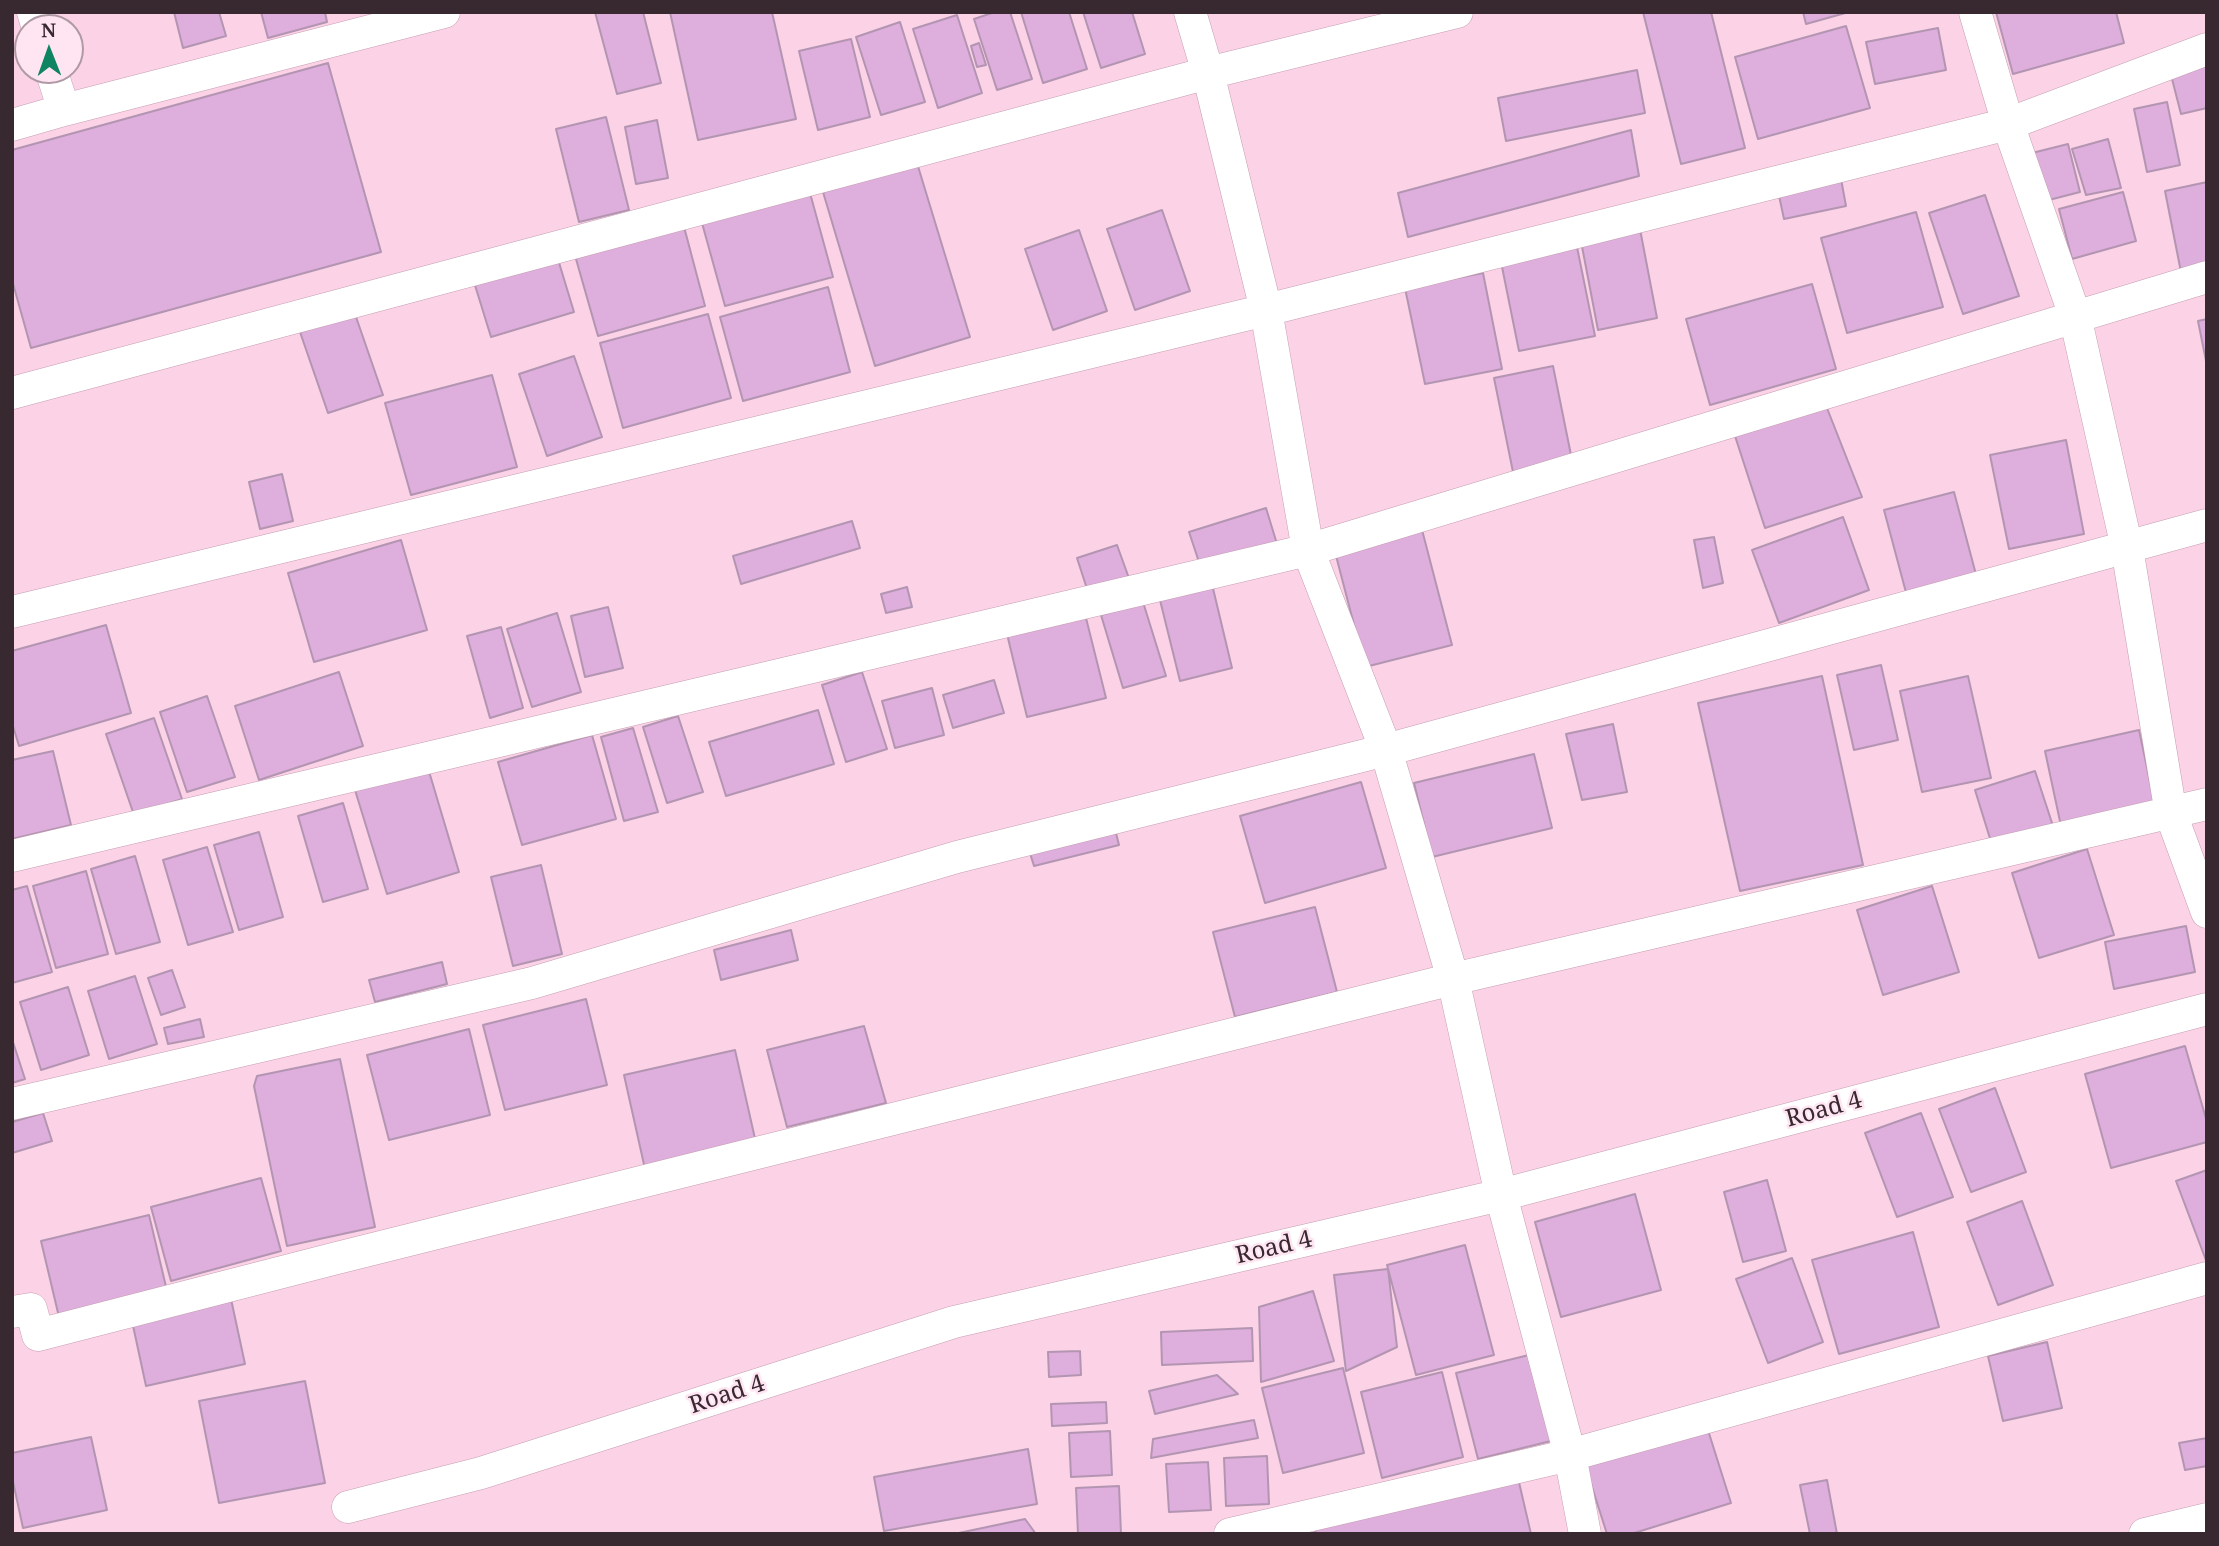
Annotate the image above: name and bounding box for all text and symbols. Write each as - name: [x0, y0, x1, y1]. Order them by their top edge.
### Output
- north arrow: [14, 14, 84, 84]
- text: N: [41, 17, 56, 43]
- street label: Road 4: [1783, 1086, 1865, 1134]
- street label: Road 4: [1233, 1225, 1315, 1271]
- street label: Road 4: [686, 1369, 768, 1421]

